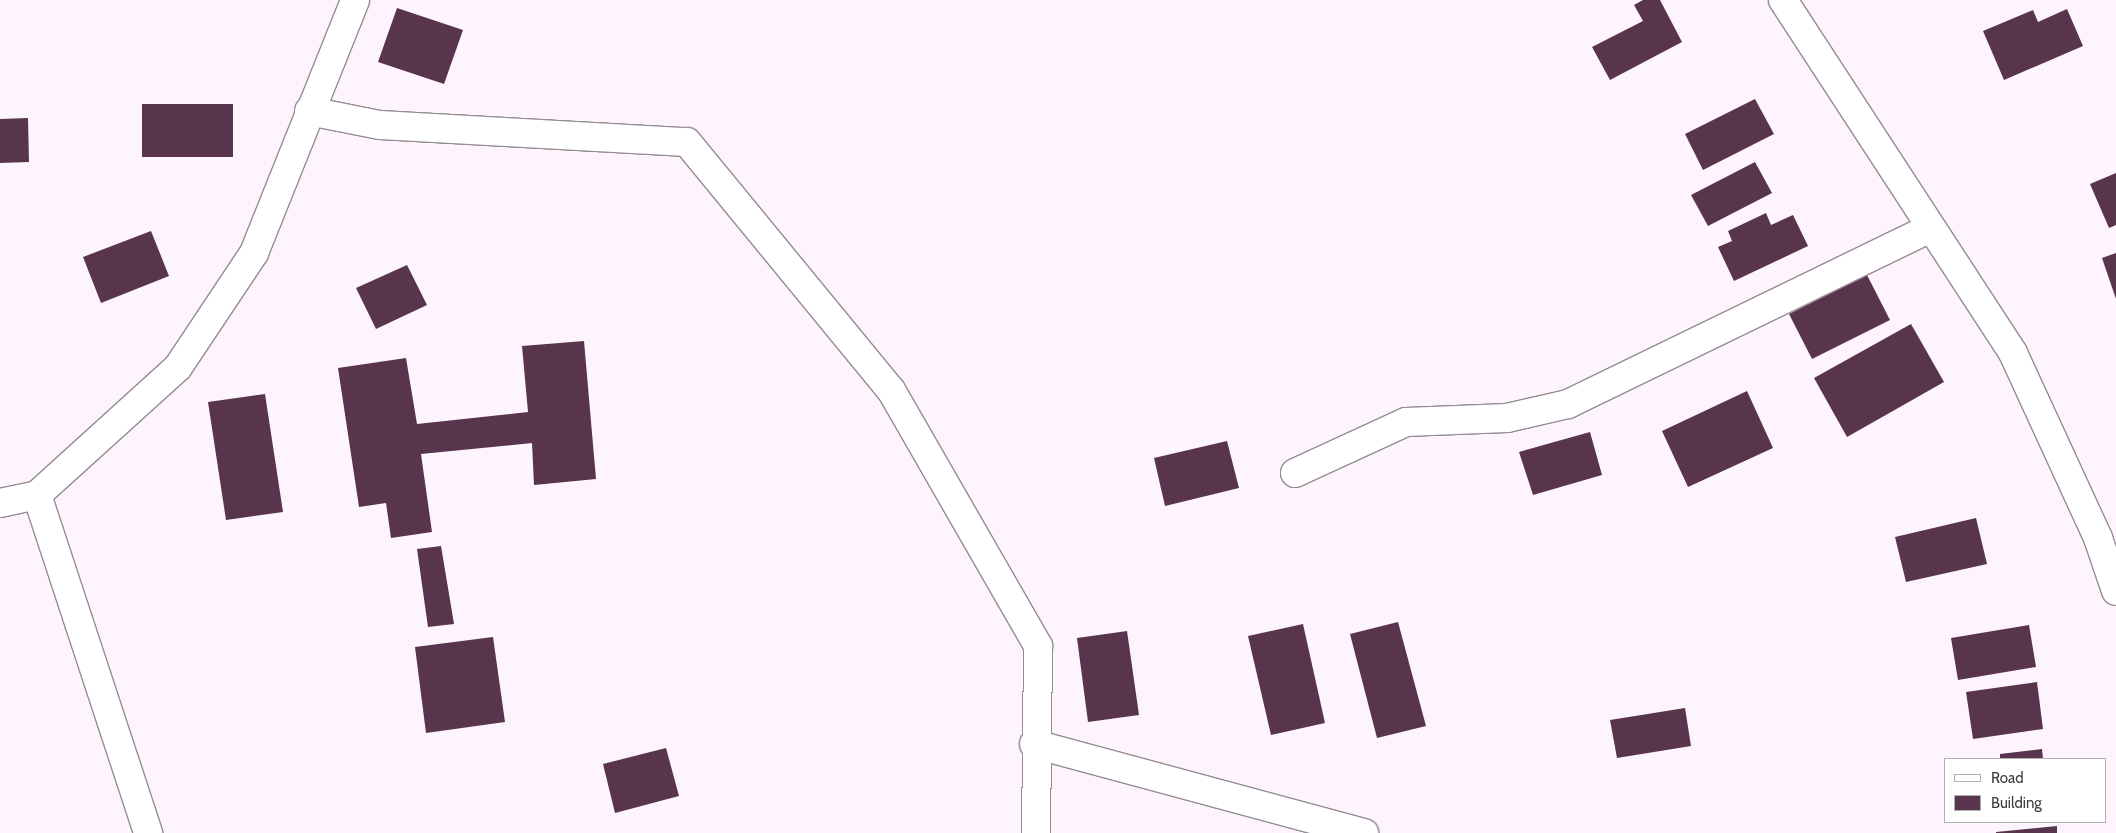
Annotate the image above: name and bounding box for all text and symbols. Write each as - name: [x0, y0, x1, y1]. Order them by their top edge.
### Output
- legend: [1944, 758, 2106, 823]
- text: Road: [1991, 769, 2024, 787]
- text: Building: [1991, 794, 2042, 812]

